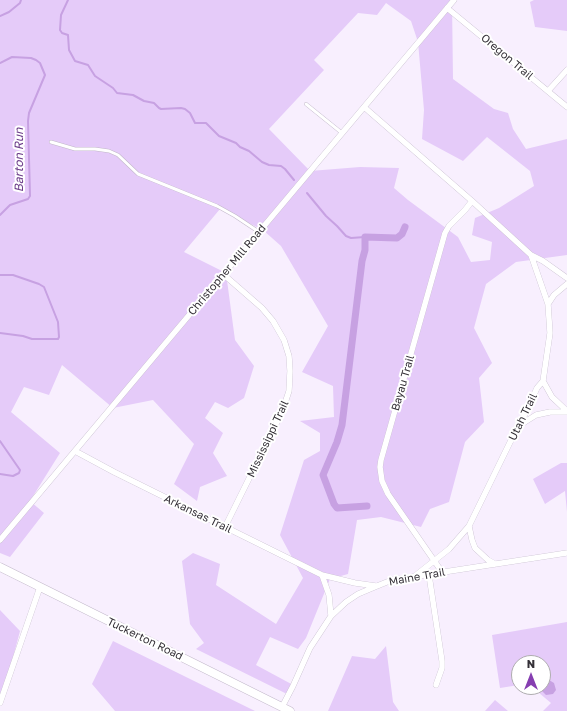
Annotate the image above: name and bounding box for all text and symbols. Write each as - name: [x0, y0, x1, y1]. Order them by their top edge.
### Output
- street label: Oregon Trail: [478, 31, 536, 83]
- water label: Barton Run: [12, 128, 26, 192]
- street label: Christopher Mill Road: [185, 222, 269, 318]
- street label: Bayau Trail: [389, 354, 417, 412]
- street label: Utah Trail: [506, 391, 540, 443]
- street label: Mississippi Trail: [244, 398, 292, 480]
- street label: Arkansas Trail: [162, 492, 234, 536]
- street label: Maine Trail: [388, 566, 446, 588]
- street label: Tuckerton Road: [105, 615, 185, 663]
- north arrow: [511, 655, 551, 695]
- text: N: [527, 657, 535, 670]

